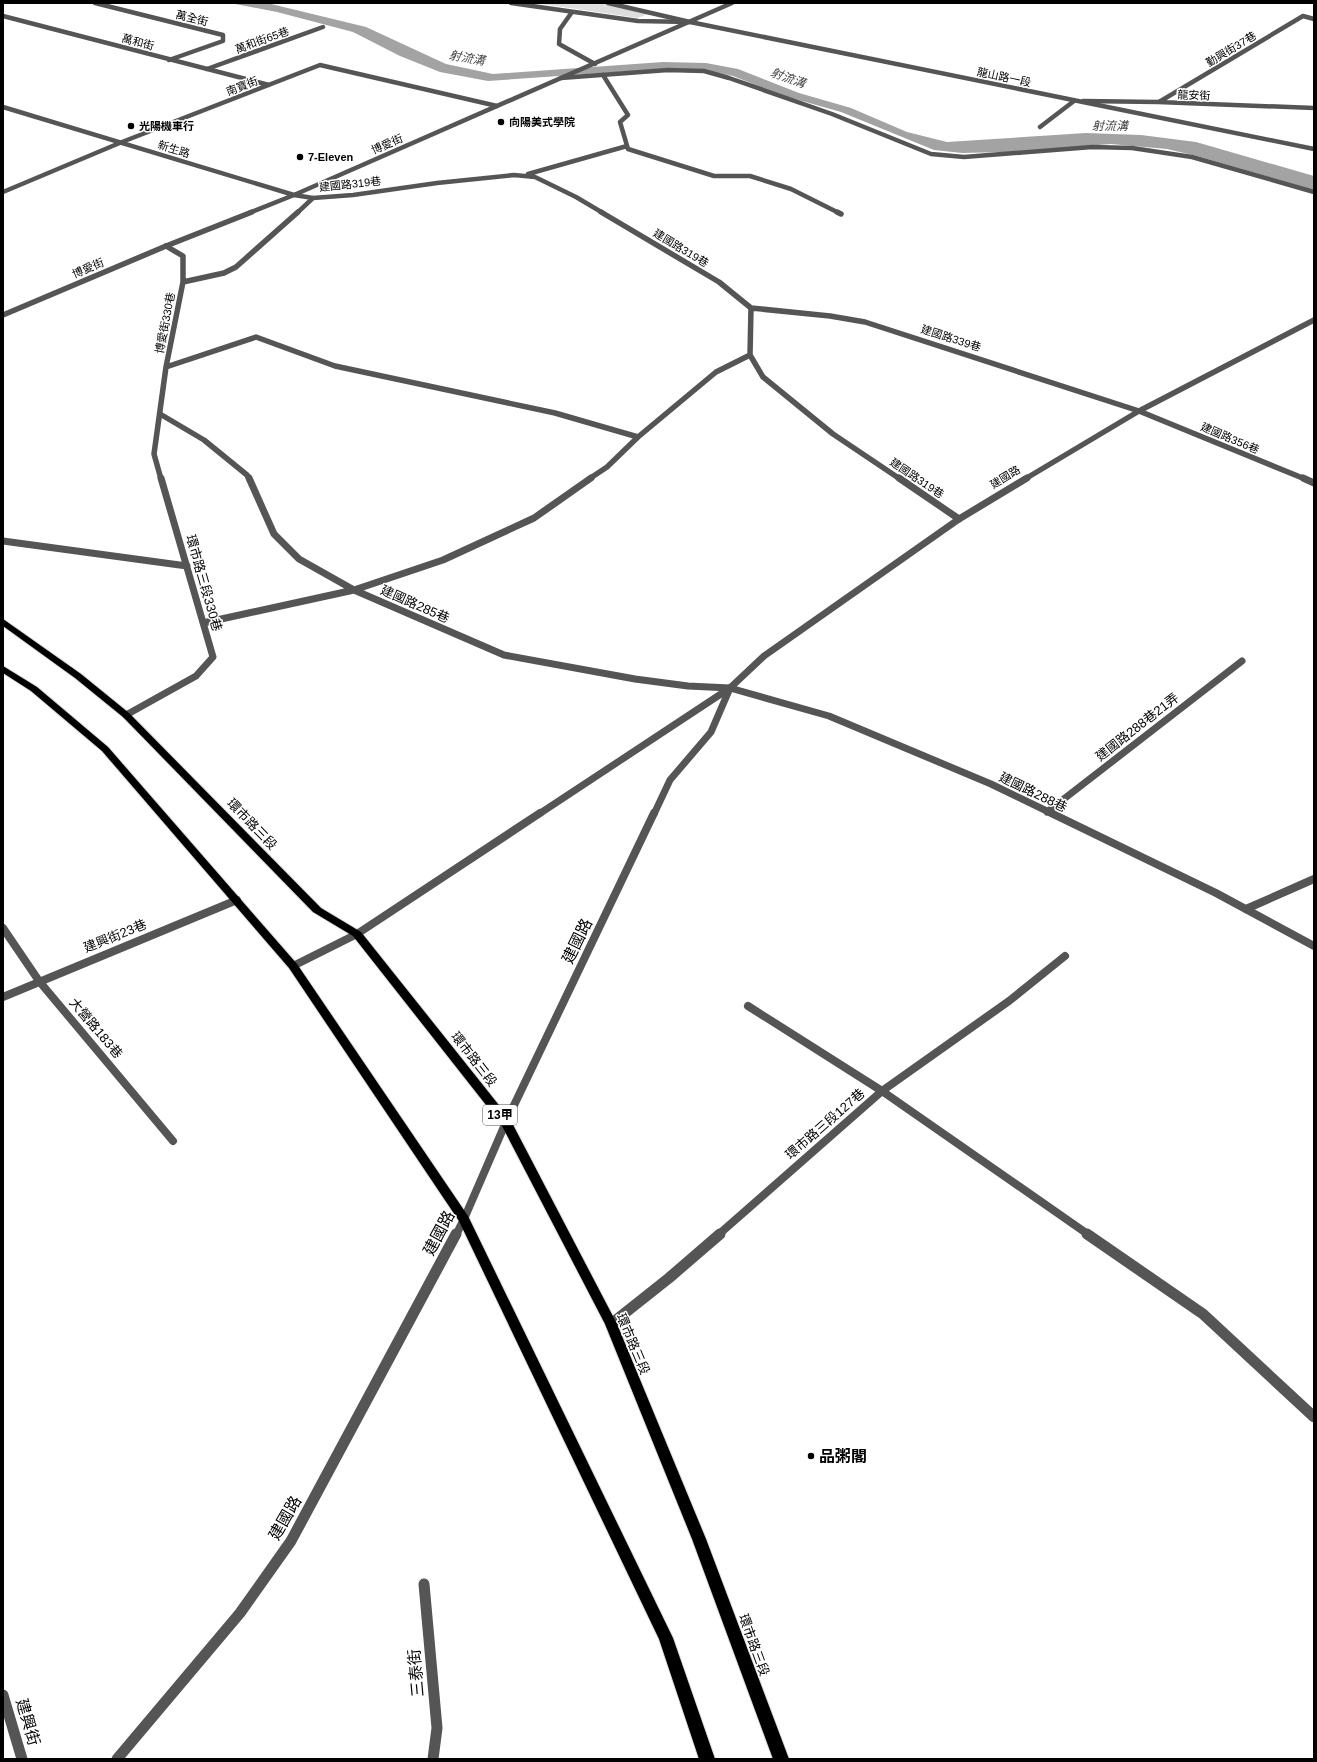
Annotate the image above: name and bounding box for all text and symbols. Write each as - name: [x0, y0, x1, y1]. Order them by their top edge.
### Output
- street label: 萬全街: [175, 8, 209, 28]
- street label: 萬和街65巷: [234, 25, 290, 55]
- street label: 勤興街37巷: [1204, 29, 1258, 69]
- street label: 萬和街: [121, 32, 155, 52]
- water label: 射流溝: [448, 48, 488, 68]
- water label: 射流溝: [769, 65, 809, 91]
- street label: 龍山路一段: [976, 65, 1032, 89]
- street label: 南寶街: [224, 74, 260, 98]
- street label: 龍安街: [1177, 88, 1211, 102]
- place label: 向陽美式學院: [509, 116, 575, 128]
- marker: 向陽美式學院: [496, 117, 506, 127]
- water label: 射流溝: [1092, 119, 1130, 133]
- place label: 光陽機車行: [139, 120, 194, 132]
- marker: 光陽機車行: [126, 121, 136, 131]
- street label: 博愛街: [369, 132, 405, 156]
- street label: 新生路: [156, 138, 192, 160]
- place label: 7-Eleven: [308, 151, 354, 163]
- marker: 7-Eleven: [295, 152, 305, 162]
- street label: 建國路319巷: [318, 175, 382, 193]
- street label: 建國路319巷: [651, 227, 711, 269]
- street label: 博愛街: [70, 256, 106, 280]
- street label: 博愛街330巷: [153, 291, 177, 355]
- street label: 建國路339巷: [919, 323, 983, 353]
- street label: 建國路356巷: [1199, 420, 1261, 456]
- street label: 建國路319巷: [888, 456, 946, 500]
- street label: 建國路: [988, 463, 1022, 491]
- street label: 環市路三段330巷: [183, 533, 225, 633]
- street label: 建國路285巷: [378, 582, 452, 626]
- street label: 建國路288巷21弄: [1093, 690, 1181, 764]
- street label: 建國路288巷: [997, 769, 1069, 815]
- street label: 環市路三段: [224, 795, 280, 853]
- street label: 建國路: [559, 916, 595, 966]
- street label: 建興街23巷: [81, 917, 149, 955]
- street label: 大營路183巷: [67, 995, 125, 1061]
- street label: 環市路三段: [448, 1029, 500, 1089]
- street label: 環市路三段127巷: [782, 1086, 868, 1162]
- road number: 13甲: [483, 1105, 517, 1125]
- street label: 建國路: [420, 1208, 458, 1258]
- street label: 環市路三段: [613, 1311, 653, 1377]
- place label: 品粥閣: [819, 1448, 867, 1465]
- marker: 品粥閣: [806, 1451, 816, 1461]
- street label: 建國路: [266, 1493, 304, 1543]
- street label: 環市路三段: [736, 1612, 772, 1678]
- street label: 三泰街: [405, 1648, 427, 1698]
- street label: 建興街: [13, 1697, 43, 1747]

